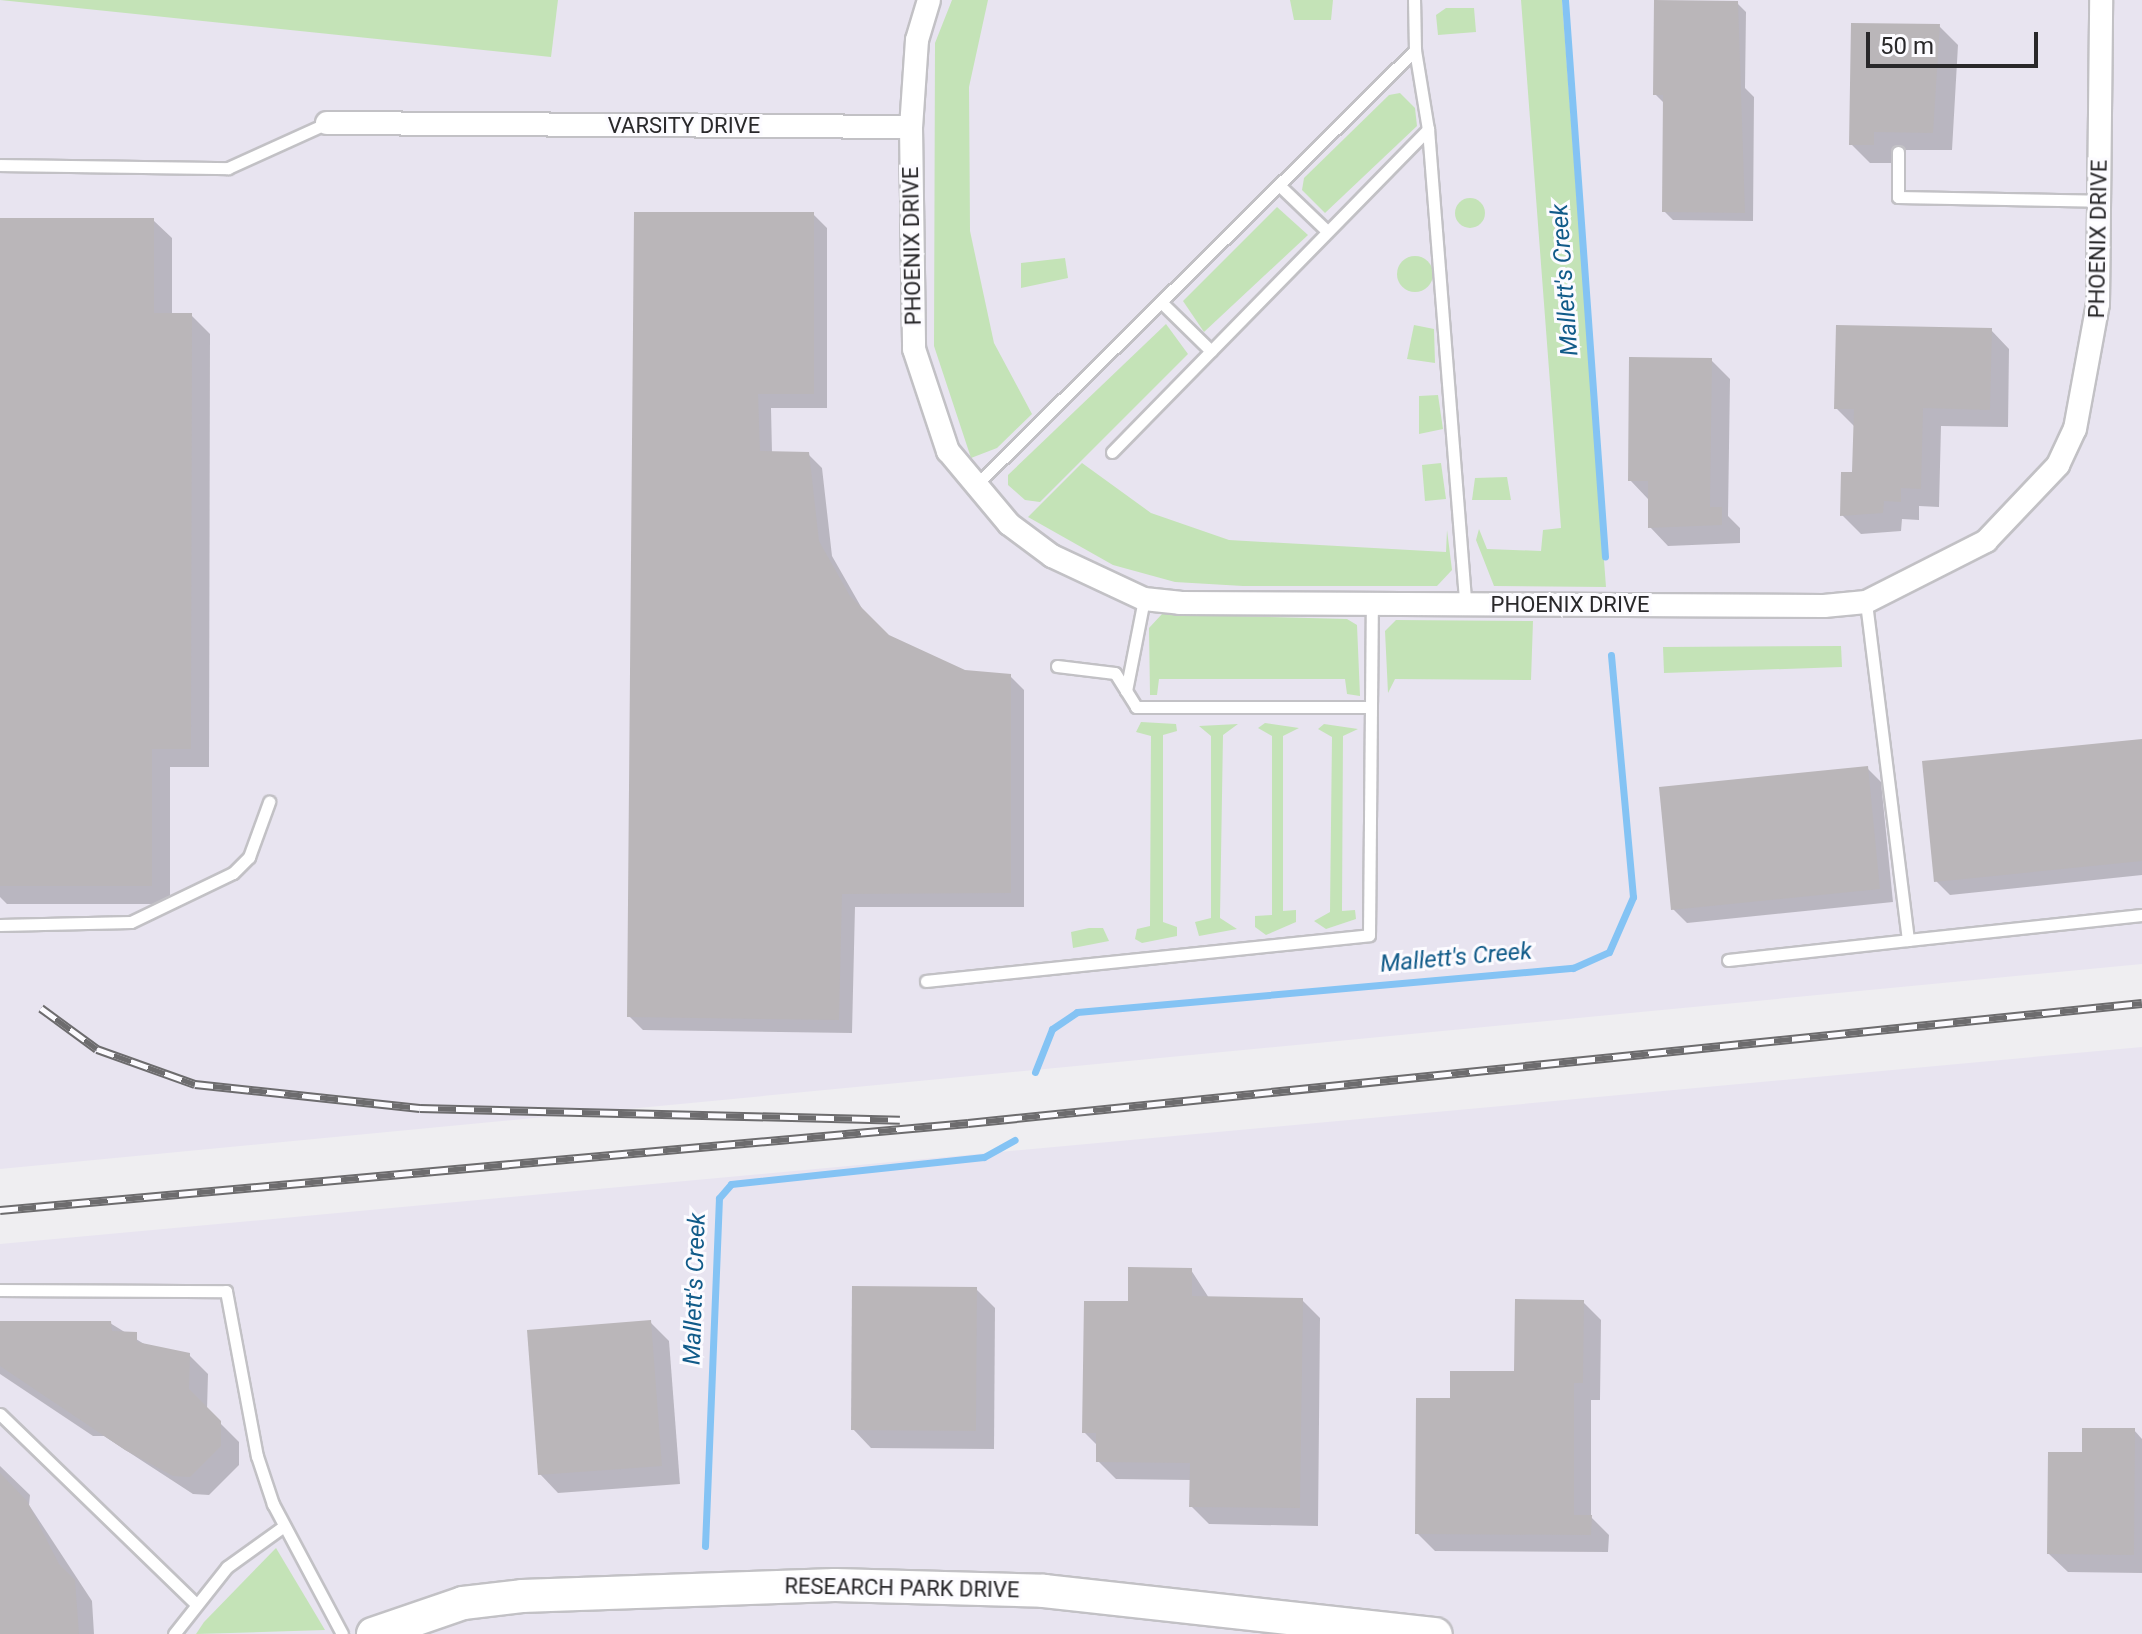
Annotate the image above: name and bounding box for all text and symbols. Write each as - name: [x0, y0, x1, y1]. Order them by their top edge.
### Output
- scale bar: [1870, 16, 2042, 66]
- text: 50 m: [1880, 32, 1934, 60]
- street label: VARSITY DRIVE: [608, 113, 760, 139]
- street label: PHOENIX DRIVE: [2083, 159, 2113, 319]
- street label: PHOENIX DRIVE: [897, 166, 927, 326]
- water label: Mallett's Creek: [1545, 203, 1585, 357]
- street label: PHOENIX DRIVE: [1491, 592, 1649, 618]
- water label: Mallett's Creek: [1379, 937, 1533, 979]
- water label: Mallett's Creek: [678, 1212, 712, 1366]
- street label: RESEARCH PARK DRIVE: [784, 1573, 1020, 1603]

